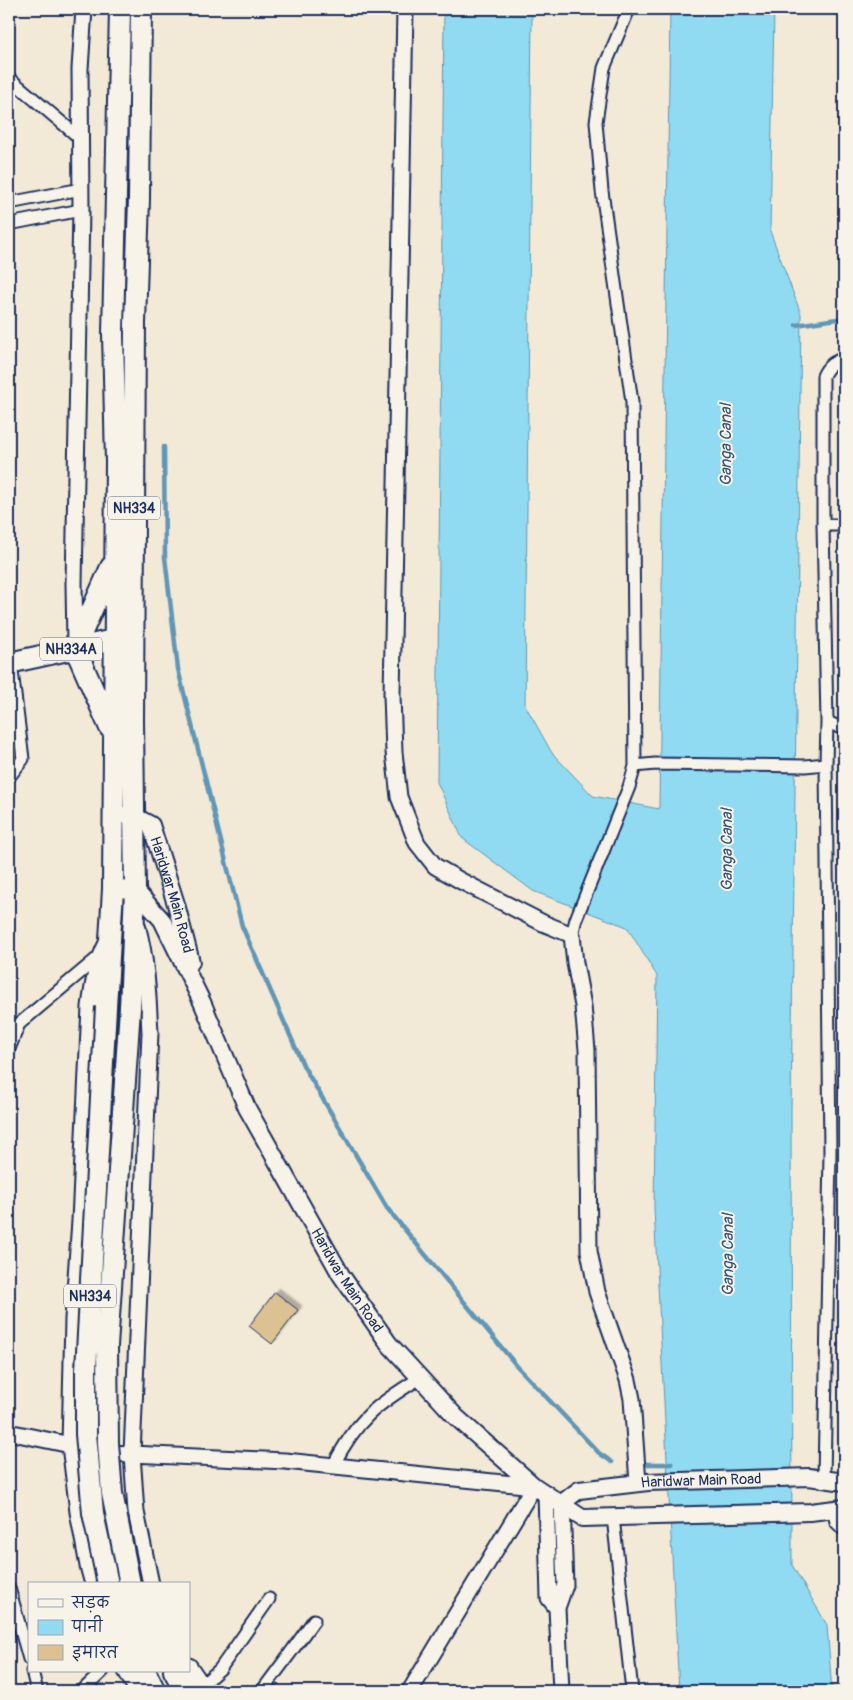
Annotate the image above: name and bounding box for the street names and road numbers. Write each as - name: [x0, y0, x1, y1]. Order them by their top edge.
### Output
- road number: NH334: [108, 496, 160, 520]
- road number: NH334A: [40, 638, 102, 661]
- street label: Haridwar Main Road: [145, 834, 197, 955]
- street label: Haridwar Main Road: [306, 1225, 387, 1337]
- road number: NH334: [64, 1284, 116, 1308]
- street label: Haridwar Main Road: [640, 1469, 762, 1493]

